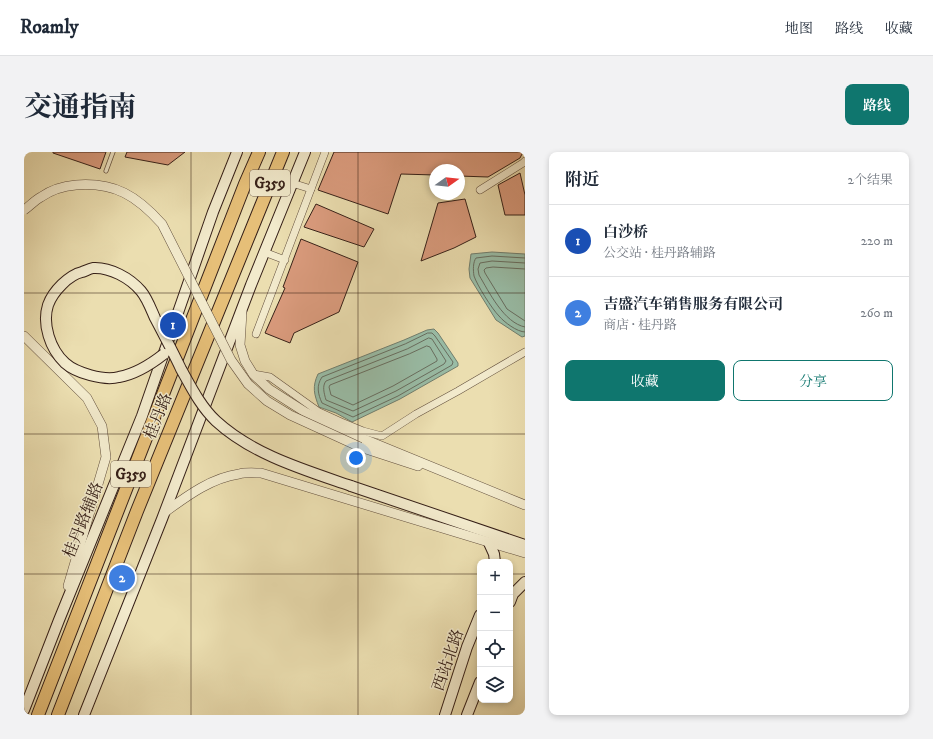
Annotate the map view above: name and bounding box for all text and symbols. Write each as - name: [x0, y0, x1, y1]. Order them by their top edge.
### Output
- text: Roamly: [20, 16, 79, 39]
- text: 地图: [785, 20, 813, 38]
- text: 路线: [835, 20, 863, 38]
- text: 收藏: [885, 20, 913, 38]
- button: 路线: [845, 84, 909, 125]
- text: 交通指南: [24, 90, 136, 125]
- north arrow: [429, 164, 465, 200]
- text: 附近: [565, 169, 599, 191]
- road number: G359: [250, 170, 290, 196]
- text: 2个结果: [848, 172, 893, 188]
- text: 白沙桥: [603, 223, 648, 242]
- text: 1: [576, 233, 580, 249]
- text: 220 m: [861, 233, 893, 249]
- text: 公交站 · 桂丹路辅路: [603, 245, 716, 261]
- text: 吉盛汽车销售服务有限公司: [603, 295, 783, 314]
- text: 2: [575, 305, 581, 321]
- text: 260 m: [860, 305, 893, 321]
- pin: 1: [160, 310, 186, 340]
- text: 商店 · 桂丹路: [603, 317, 677, 333]
- button: 收藏: [565, 360, 725, 401]
- button: 分享: [733, 360, 893, 401]
- street label: 桂丹路: [140, 390, 176, 442]
- your location: [346, 448, 366, 468]
- road number: G359: [111, 461, 151, 487]
- street label: 桂丹路辅路: [59, 479, 107, 561]
- map controls: [477, 559, 513, 703]
- button: +: [477, 559, 513, 595]
- pin: 2: [109, 563, 135, 593]
- button: −: [477, 595, 513, 631]
- street label: 西站北路: [428, 626, 468, 694]
- button: locate: [477, 631, 513, 667]
- button: layers: [477, 667, 513, 703]

